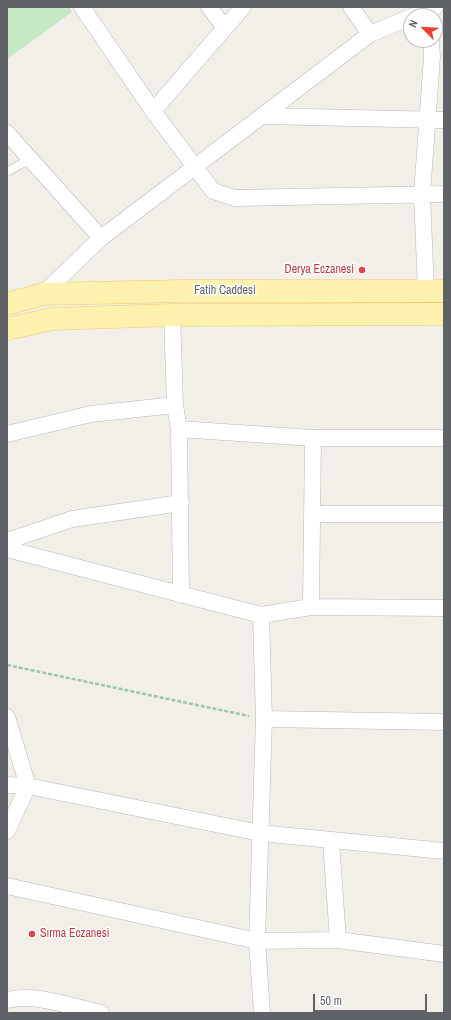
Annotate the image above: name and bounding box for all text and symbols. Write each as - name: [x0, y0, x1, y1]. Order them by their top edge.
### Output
- north arrow: [403, 8, 443, 48]
- text: N: [405, 18, 421, 29]
- place label: Derya Eczanesi: [285, 263, 354, 277]
- marker: Derya Eczanesi: [357, 265, 367, 275]
- street label: Fatih Caddesi: [194, 284, 256, 298]
- place label: Sırma Eczanesi: [40, 927, 109, 941]
- marker: Sırma Eczanesi: [27, 929, 37, 939]
- scale bar: [315, 986, 429, 1012]
- text: 50 m: [320, 993, 342, 1009]

